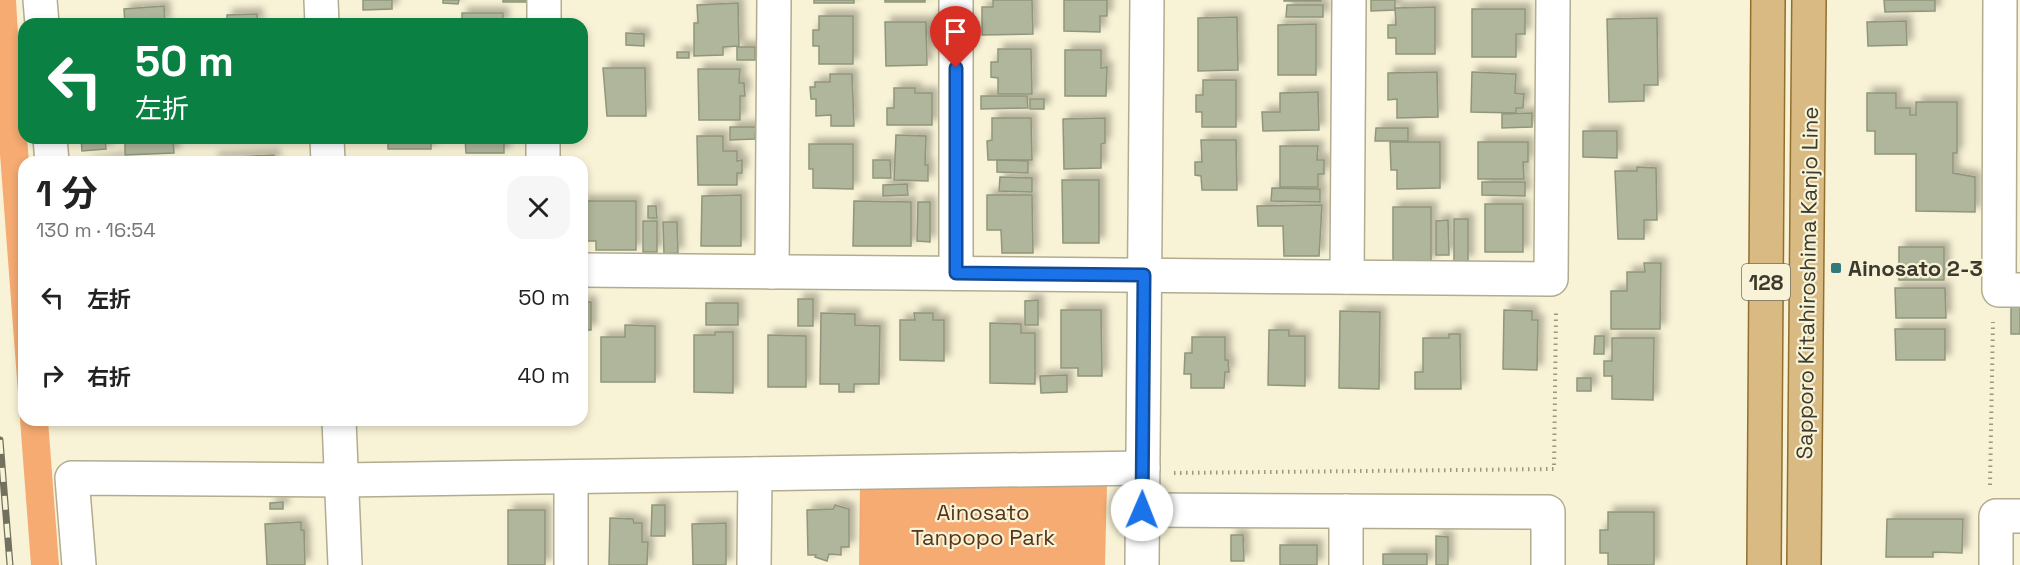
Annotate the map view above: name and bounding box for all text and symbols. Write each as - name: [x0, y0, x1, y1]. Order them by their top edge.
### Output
- pin: [930, 6, 981, 68]
- icon: arrive: [939, 15, 972, 48]
- text: 50 m: [135, 35, 234, 88]
- icon: left: [36, 42, 114, 120]
- text: 左折: [135, 91, 189, 126]
- street label: Sapporo Kitahiroshima Kanjo Line: [1790, 106, 1824, 460]
- text: 1 分: [36, 171, 97, 217]
- button: close: [507, 176, 570, 239]
- text: 130 m · 16:54: [36, 217, 156, 243]
- place label: Ainosato 2-3: [1848, 254, 1983, 282]
- marker: Ainosato 2-3: [1829, 261, 1843, 275]
- road number: 128: [1742, 264, 1790, 300]
- icon: left: [36, 281, 69, 314]
- text: 50 m: [518, 283, 570, 311]
- text: 左折: [87, 285, 131, 313]
- icon: right: [36, 359, 69, 392]
- text: 40 m: [518, 361, 570, 389]
- text: 右折: [87, 363, 131, 391]
- position arrow: [1110, 478, 1174, 542]
- park label: Ainosato Tanpopo Park: [911, 498, 1055, 551]

